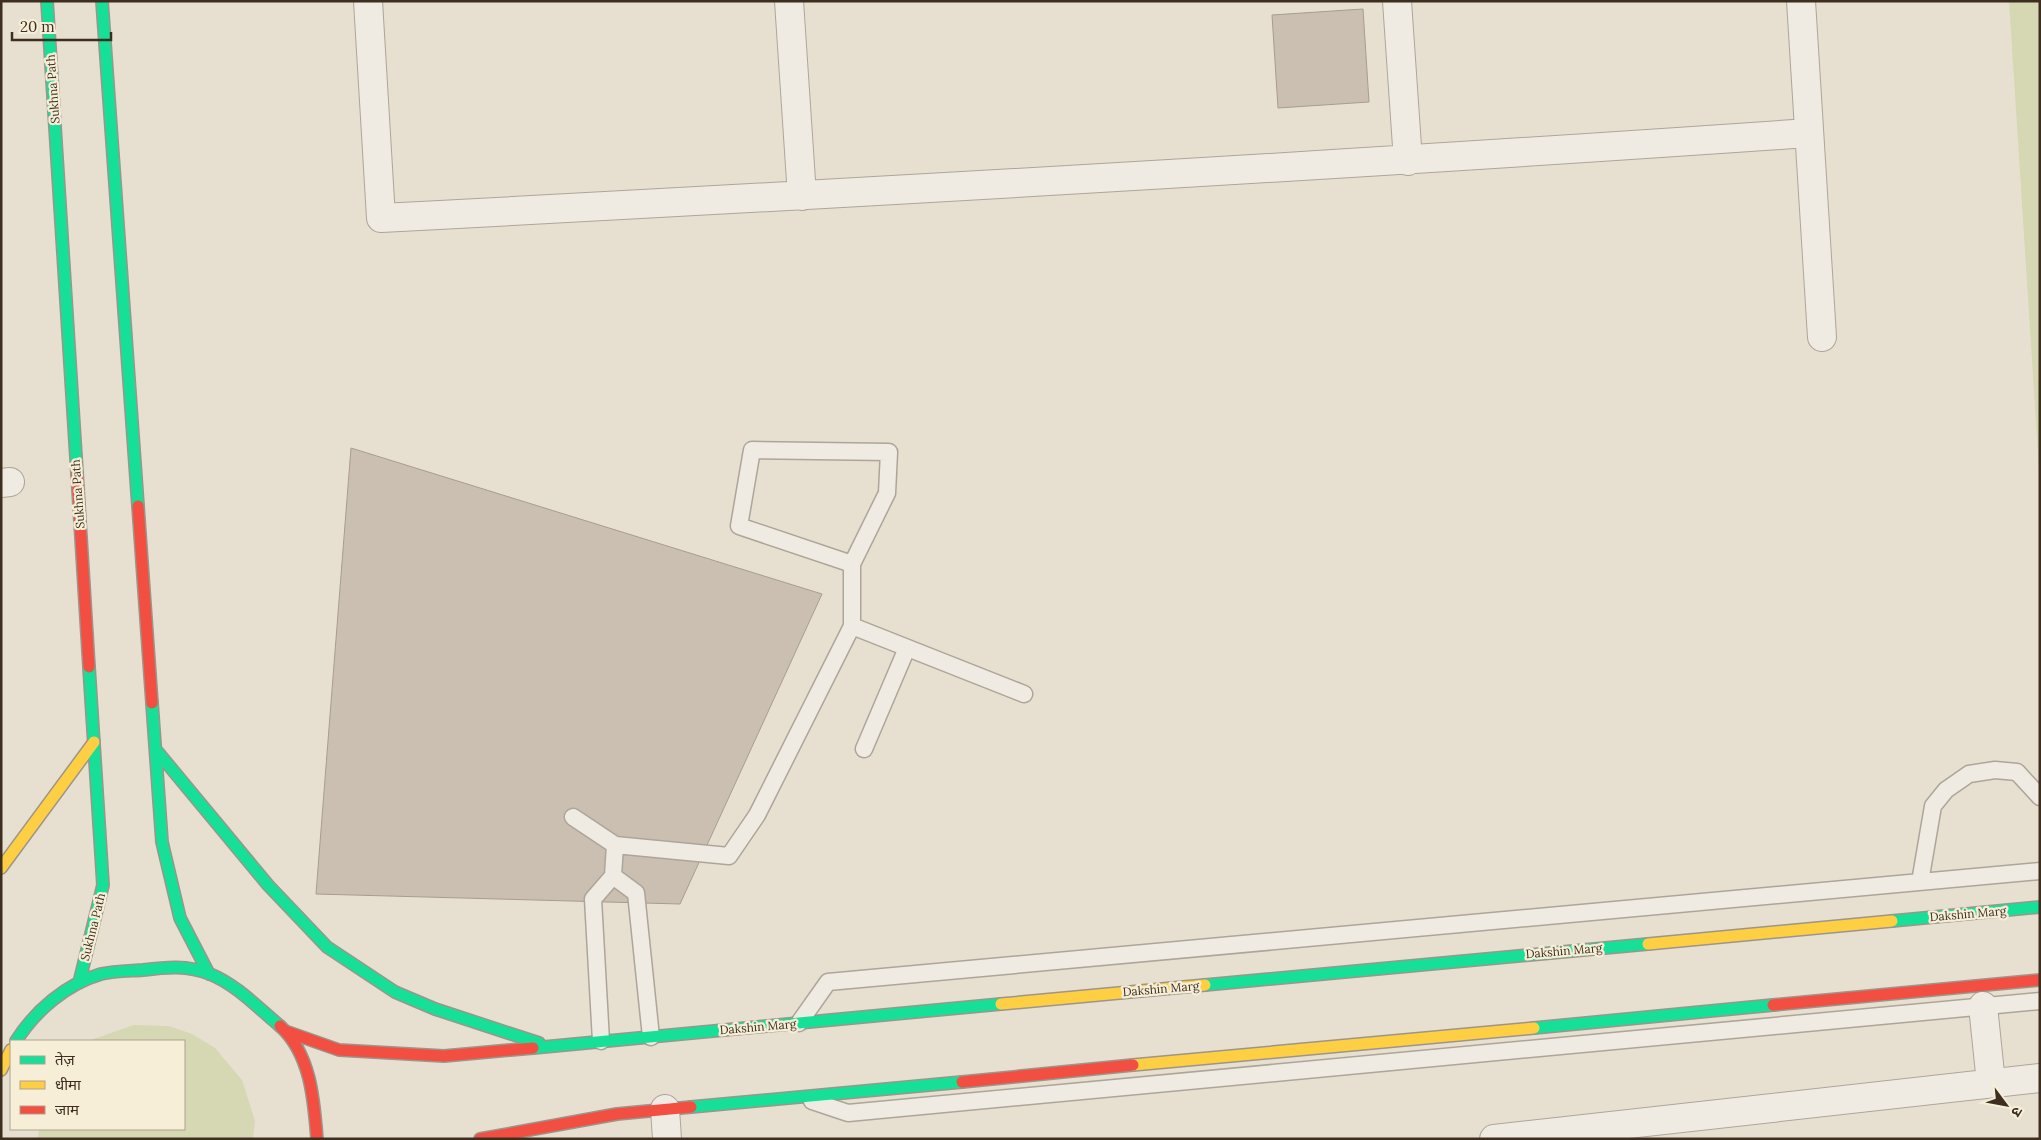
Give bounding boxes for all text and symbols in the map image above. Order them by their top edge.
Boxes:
scale bar [12,10,111,42]
text: 20 m [20,17,55,36]
street label: Sukhna Path [43,54,62,124]
street label: Sukhna Path [68,459,87,529]
street label: Sukhna Path [77,891,108,962]
street label: Dakshin Marg [1929,903,2007,924]
street label: Dakshin Marg [1525,940,1603,961]
street label: Dakshin Marg [1122,978,1200,999]
street label: Dakshin Marg [719,1016,797,1037]
legend [10,1040,185,1130]
text: तेज़ [55,1050,76,1069]
text: धीमा [55,1075,82,1094]
north arrow [1981,1080,2031,1130]
text: जाम [55,1100,80,1119]
text: उ [2007,1104,2027,1121]

